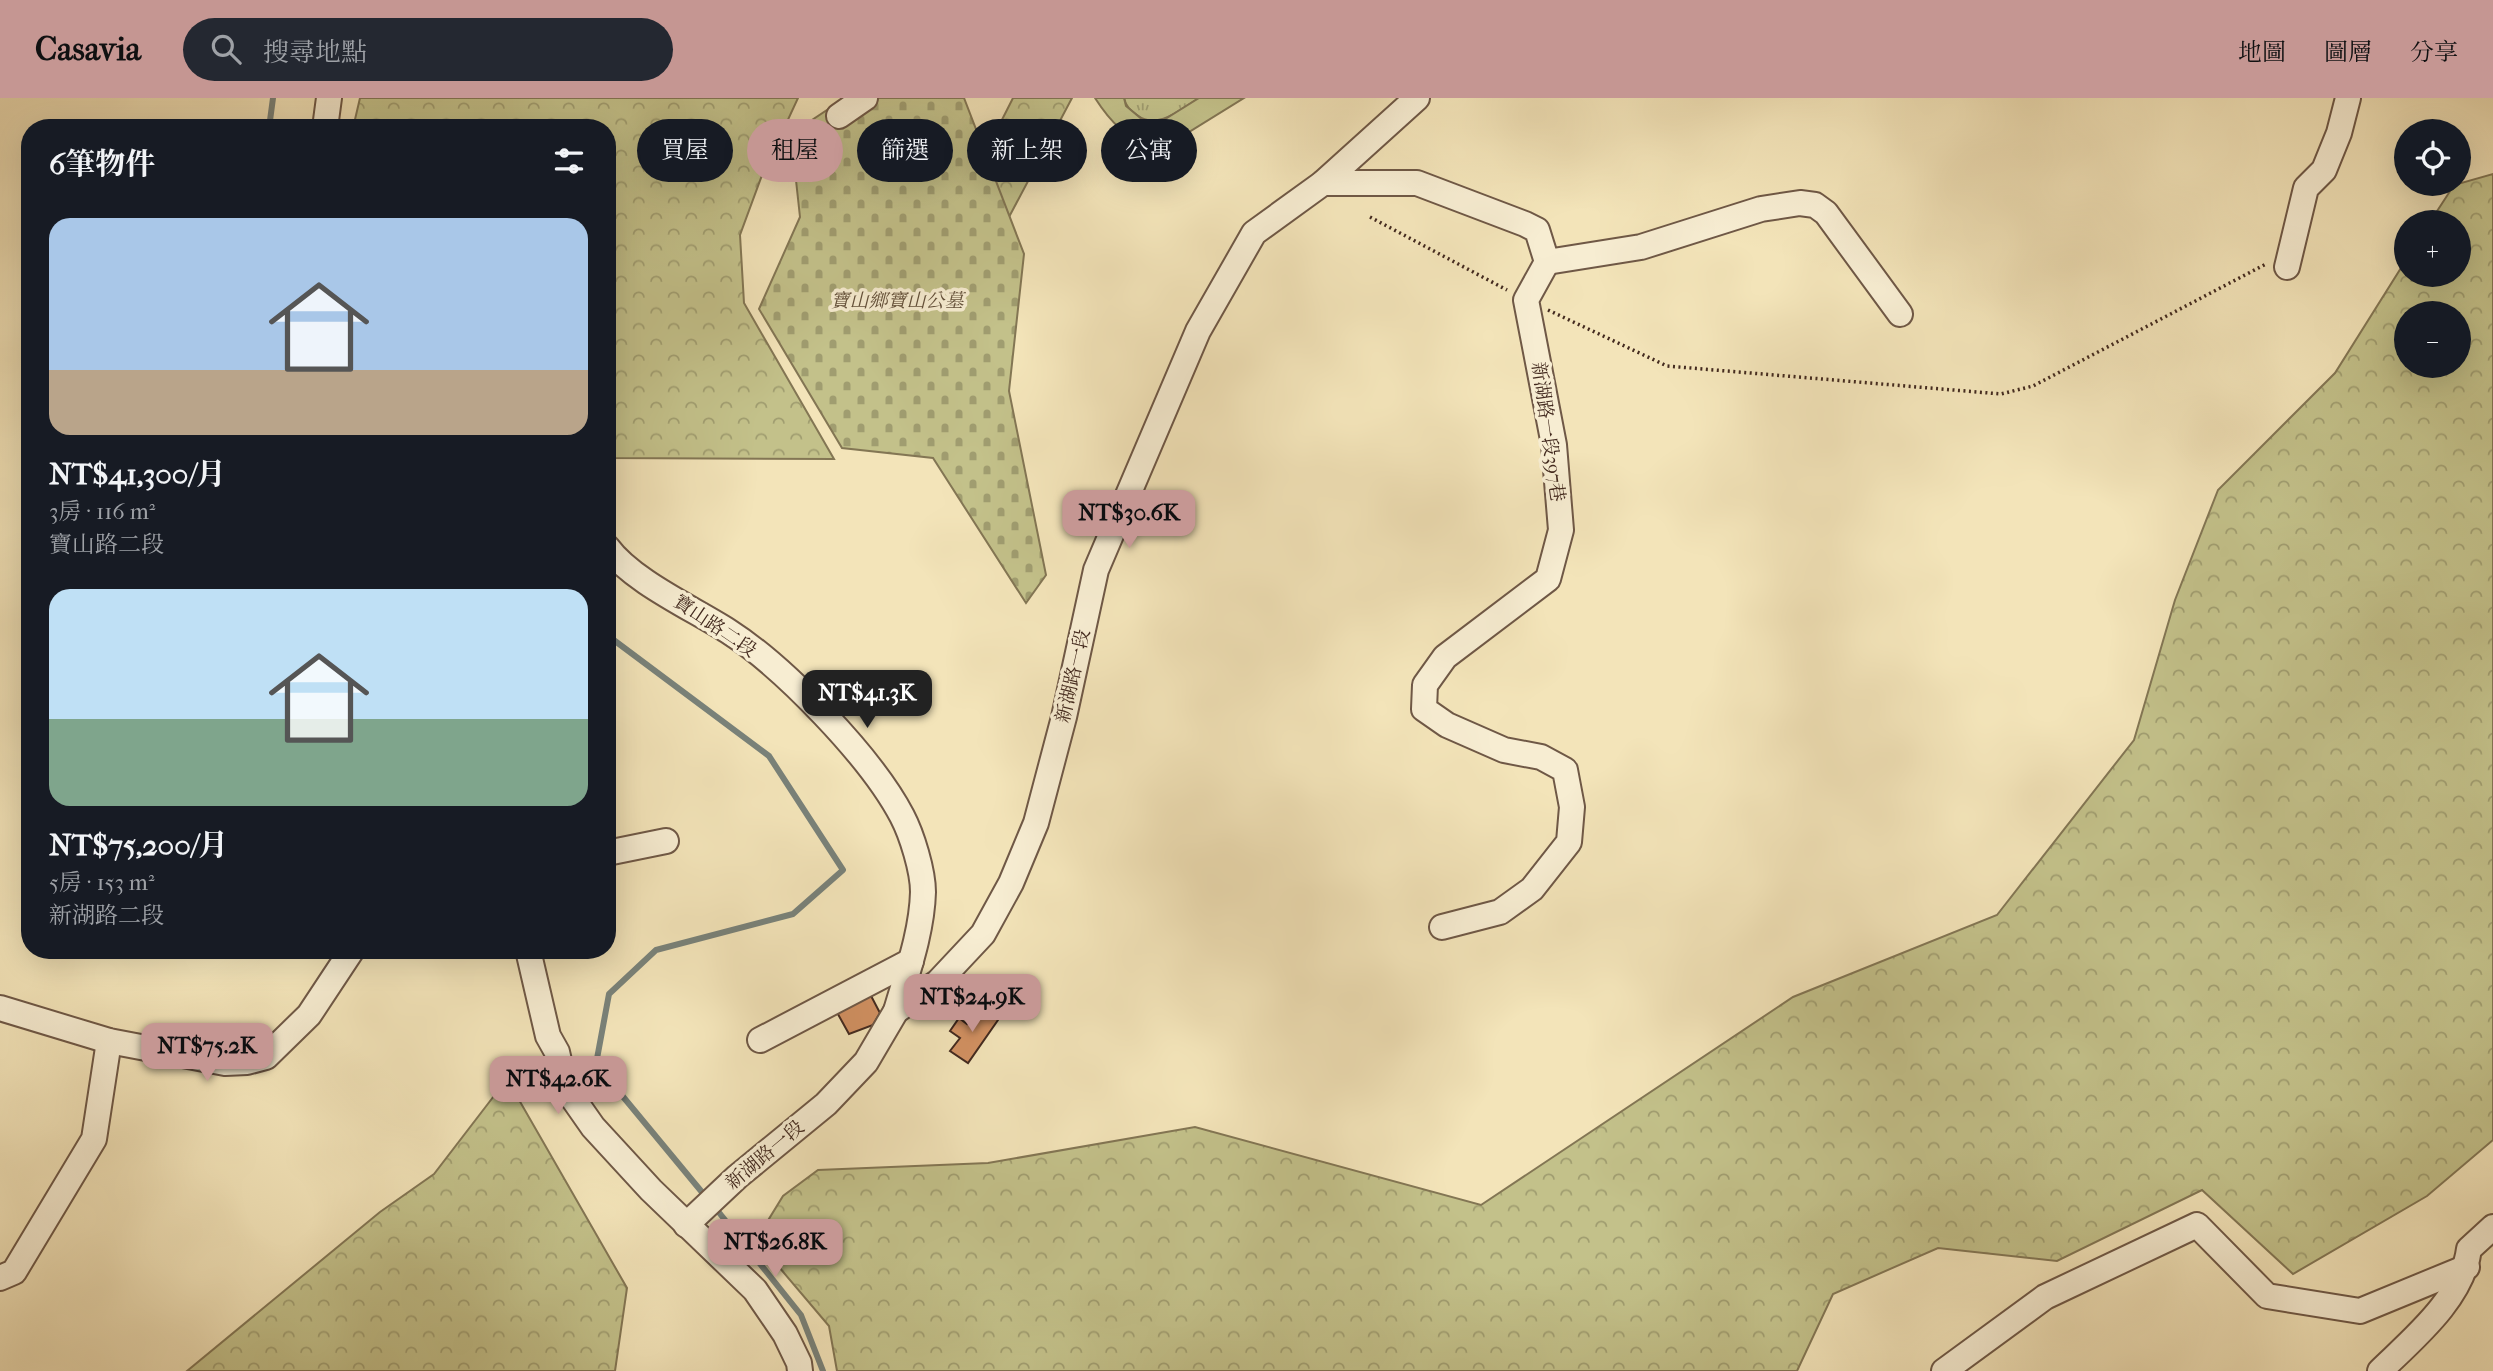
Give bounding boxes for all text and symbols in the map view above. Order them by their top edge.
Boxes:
search box [183,18,673,81]
text: Casavia [35,30,141,69]
icon: search [207,30,245,68]
text: 搜尋地點 [263,37,367,68]
text: 地圖 [2238,38,2286,66]
text: 圖層 [2324,38,2372,66]
text: 分享 [2410,38,2458,66]
chip: 買屋 [637,119,733,182]
chip: 租屋 [747,119,843,182]
chip: 篩選 [857,119,953,182]
chip: 新上架 [967,119,1087,182]
chip: 公寓 [1101,119,1197,182]
map controls [2394,119,2471,378]
button: locate [2394,119,2471,196]
icon: filters [550,142,588,180]
text: 6筆物件 [49,147,155,182]
button: + [2394,210,2471,287]
icon: home [256,264,382,390]
park label: 寶山鄉寶山公墓 [830,290,966,312]
button: − [2394,301,2471,378]
street label: 新湖路一段397巷 [1527,361,1569,503]
text: NT$41,300/月 [49,457,226,492]
pin: NT$30.6K [1057,490,1201,550]
text: 3房 · 116 m² [49,498,155,525]
text: NT$30.6K [1078,499,1180,526]
text: 寶山路二段 [49,531,164,558]
street label: 寶山路二段 [669,590,761,662]
street label: 新湖路一段 [1052,627,1094,725]
icon: home [256,635,382,761]
pin: NT$41.3K [795,670,939,730]
text: NT$41.3K [818,679,916,706]
text: NT$75,200/月 [49,828,228,863]
text: 5房 · 153 m² [49,869,154,896]
text: 新湖路二段 [49,902,164,929]
pin: NT$24.9K [900,974,1044,1034]
text: NT$24.9K [920,983,1024,1010]
pin: NT$75.2K [135,1024,279,1083]
text: NT$75.2K [157,1032,257,1059]
pin: NT$42.6K [486,1056,630,1116]
text: NT$42.6K [506,1065,610,1092]
street label: 新湖路一段 [722,1116,808,1194]
pin: NT$26.8K [703,1220,847,1279]
text: NT$26.8K [724,1228,826,1255]

